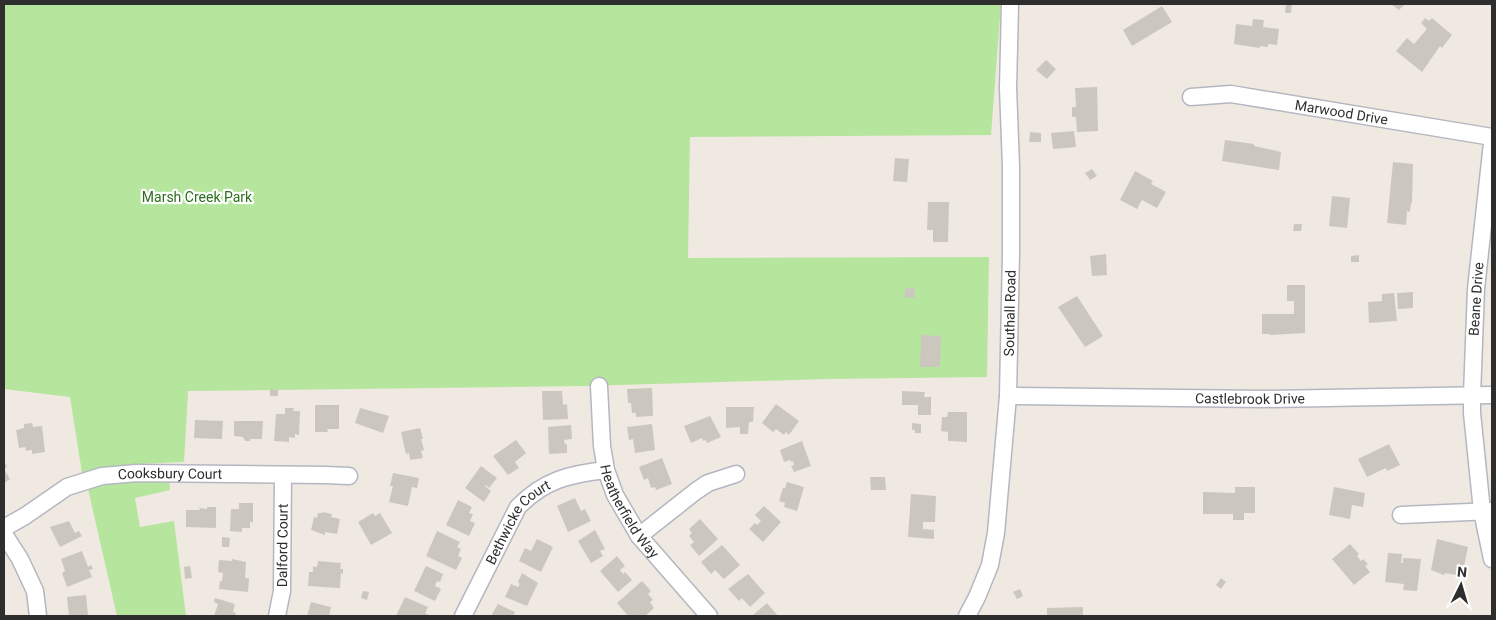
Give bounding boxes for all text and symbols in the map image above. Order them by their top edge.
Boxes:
street label: Marwood Drive [1294,97,1389,128]
park label: Marsh Creek Park [142,189,253,205]
street label: Beane Drive [1465,262,1487,336]
street label: Southall Road [1001,270,1019,356]
street label: Castlebrook Drive [1195,390,1305,407]
street label: Heatherfield Way [597,463,663,561]
street label: Cooksbury Court [117,465,223,483]
street label: Bethwicke Court [482,476,553,567]
street label: Dalford Court [274,503,291,587]
north arrow [1436,560,1486,610]
text: N [1457,564,1468,580]

